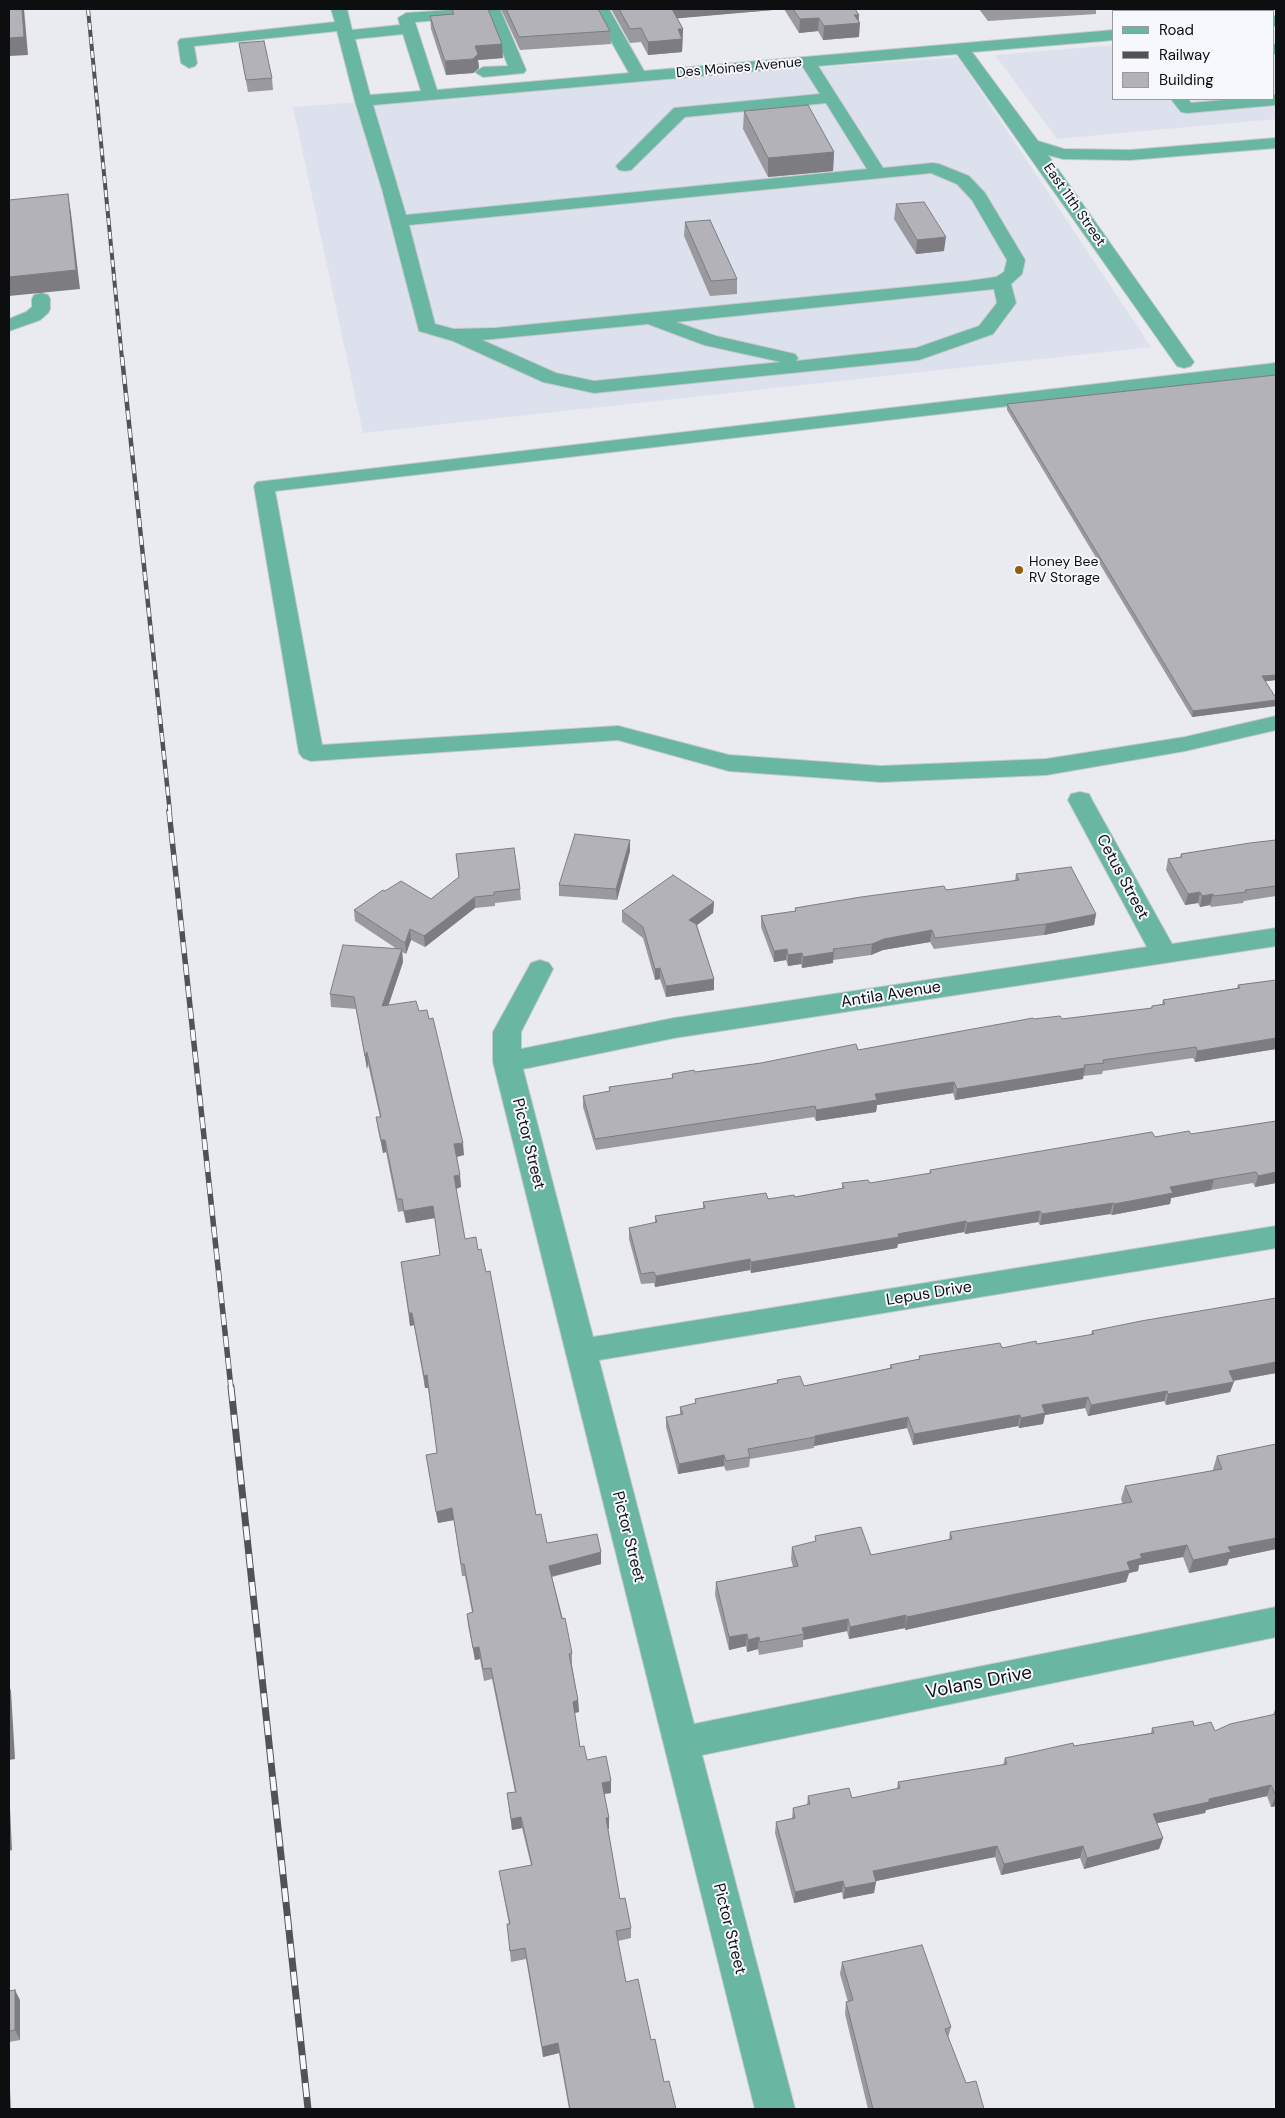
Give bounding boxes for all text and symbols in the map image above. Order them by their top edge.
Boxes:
legend [1112,10,1275,100]
text: Road [1159,20,1194,40]
text: Railway [1159,45,1210,65]
street label: Des Moines Avenue [675,54,803,82]
text: Building [1159,70,1214,90]
street label: East 11th Street [1039,160,1109,250]
place label: Honey Bee RV Storage [1029,554,1100,586]
marker: Honey Bee RV Storage [1013,564,1025,576]
street label: Cetus Street [1092,831,1152,923]
street label: Antila Avenue [840,978,942,1012]
street label: Pictor Street [507,1097,549,1191]
street label: Lepus Drive [885,1278,973,1310]
street label: Pictor Street [607,1490,649,1584]
street label: Volans Drive [924,1662,1034,1704]
street label: Pictor Street [708,1882,750,1976]

